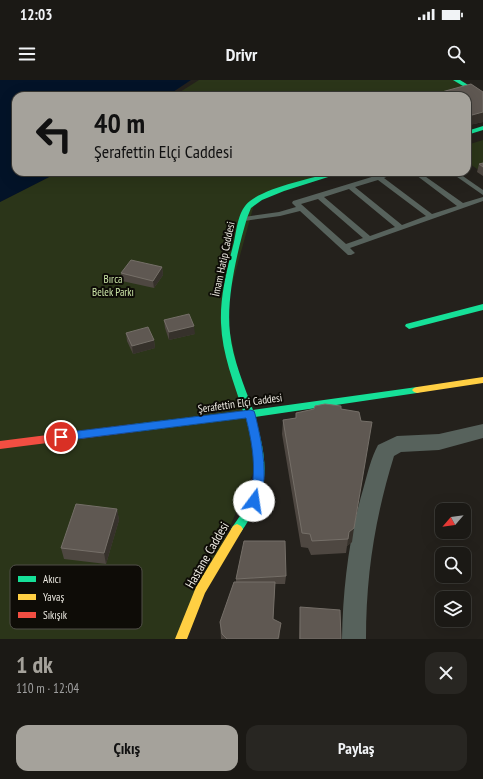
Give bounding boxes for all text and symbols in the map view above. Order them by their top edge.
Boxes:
text: 12:03 [20,5,52,24]
icon: menu [16,43,38,65]
text: Drivr [226,43,257,66]
icon: search [445,43,467,65]
text: 40 m [94,104,145,141]
icon: left [28,108,80,160]
text: Şerafettin Elçi Caddesi [94,140,233,163]
street label: İmam Hatip Caddesi [208,220,238,298]
park label: Bırca Belek Parkı [92,272,134,299]
street label: Şerafettin Elçi Caddesi [197,390,283,416]
pin [44,420,78,454]
icon: arrive [50,426,72,448]
position arrow [233,480,275,522]
north arrow [435,503,471,539]
map controls [435,503,471,627]
street label: Hastane Caddesi [181,519,233,591]
button: search [435,547,471,583]
legend [10,565,142,629]
text: Akıcı [43,572,61,586]
text: Yavaş [43,590,64,604]
button: layers [435,591,471,627]
text: Sıkışık [43,608,68,622]
text: 1 dk [16,649,53,680]
button: close [425,652,467,694]
text: 110 m · 12:04 [16,680,79,697]
button: Çıkış [16,725,238,771]
button: Paylaş [246,725,467,771]

